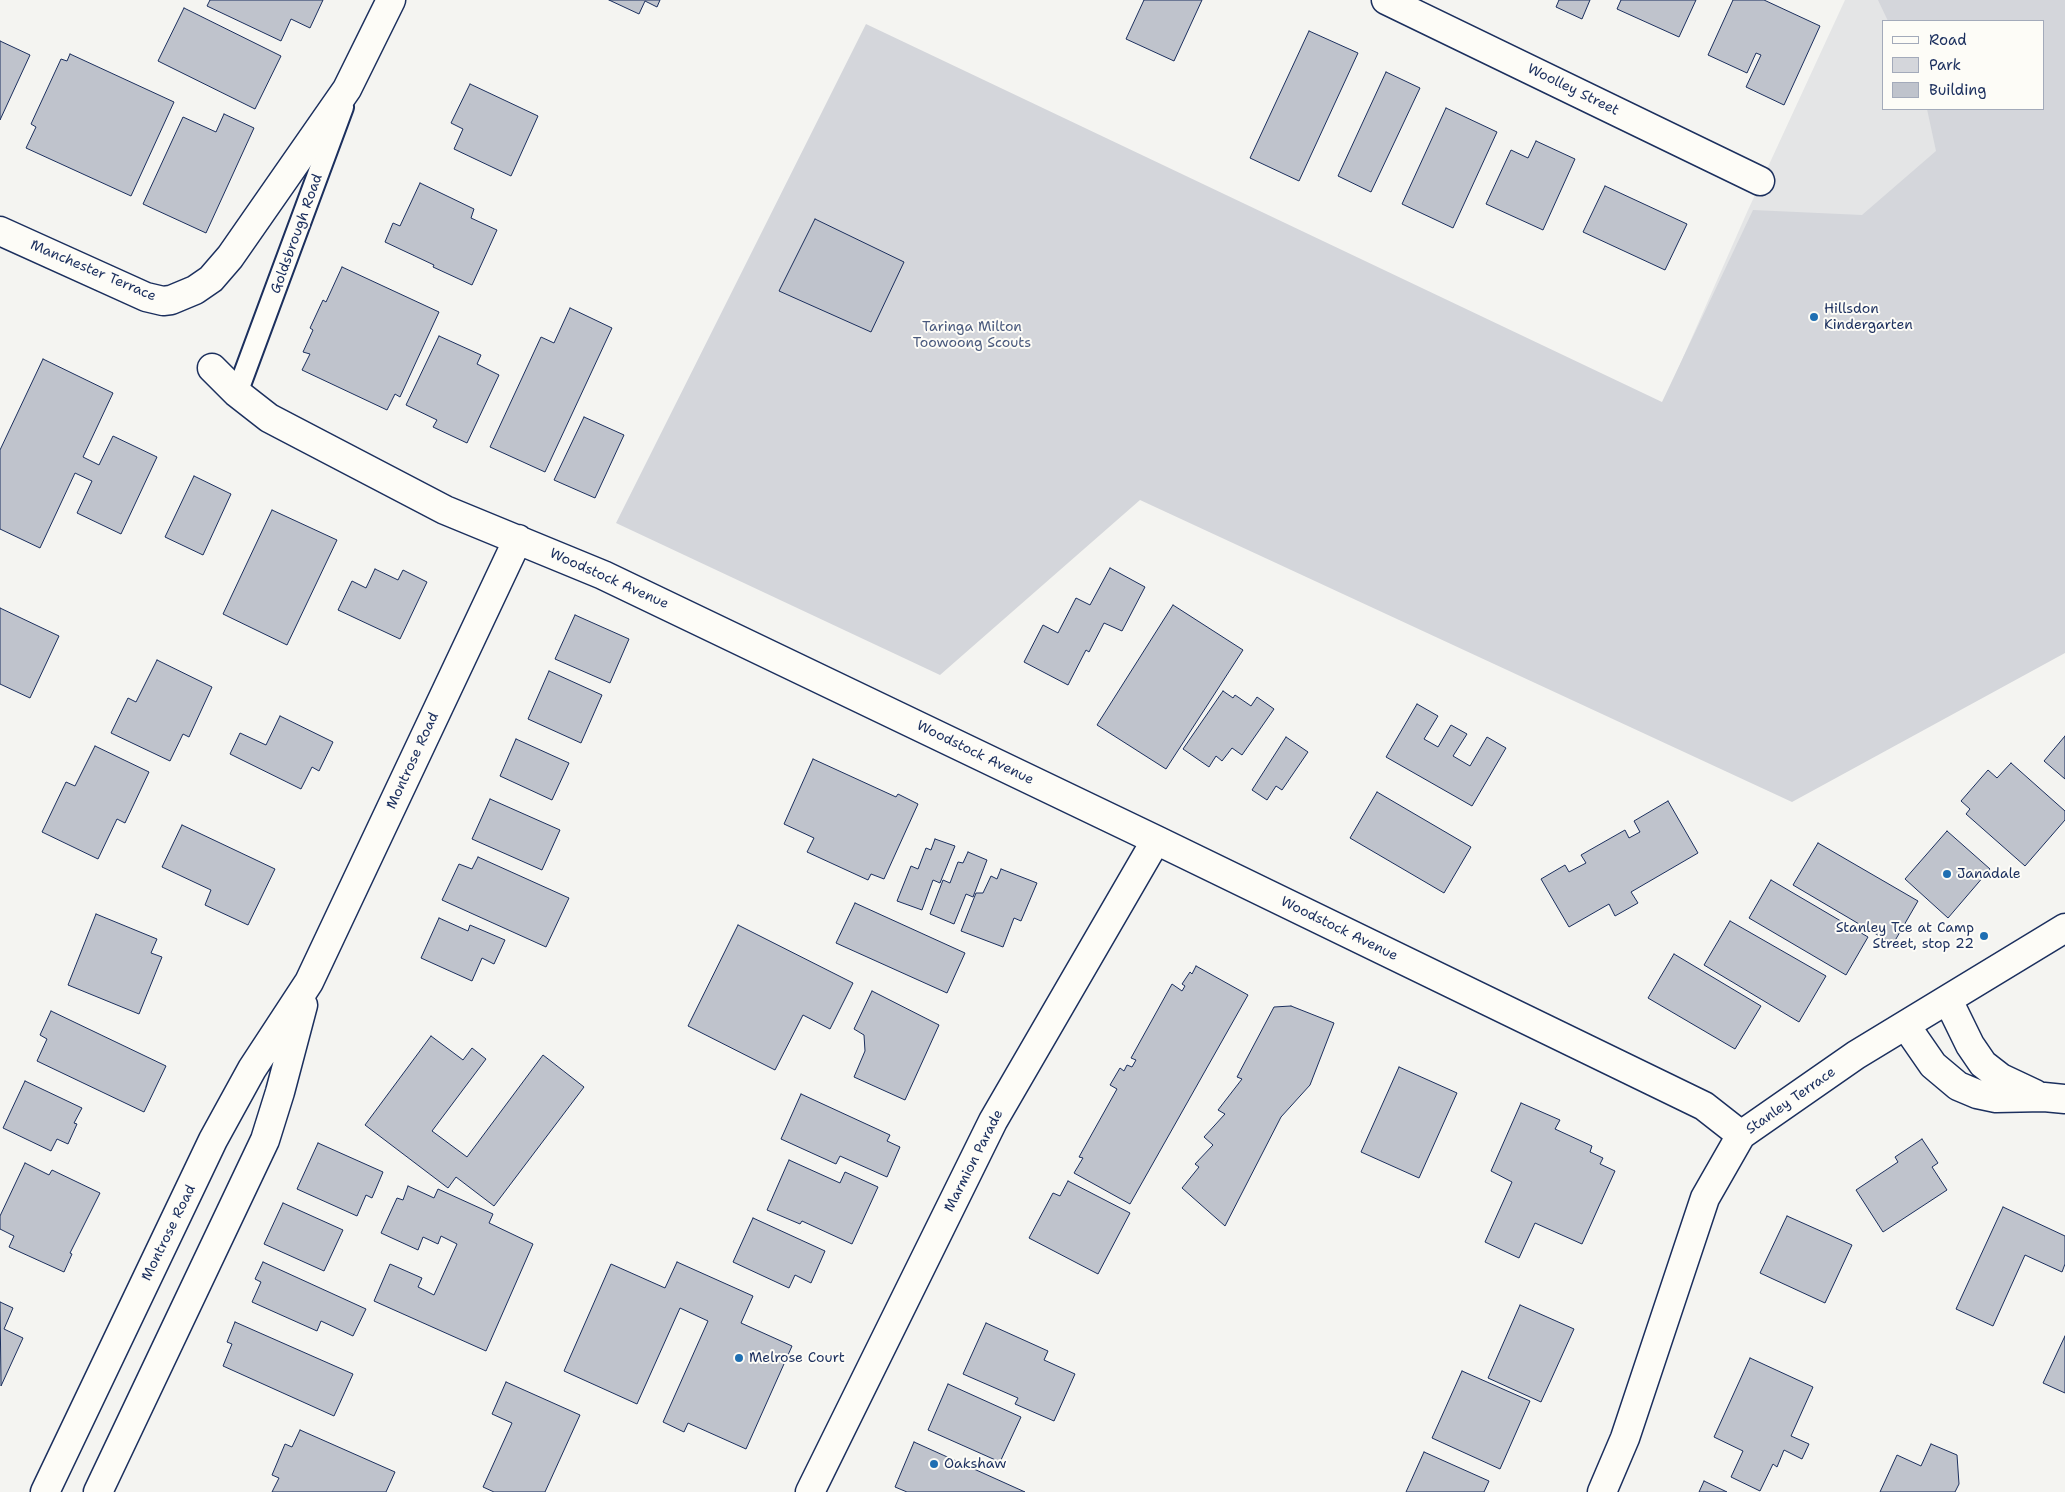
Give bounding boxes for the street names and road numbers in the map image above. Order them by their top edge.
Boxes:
street label: Woolley Street [1524,61,1622,119]
street label: Goldsbrough Road [268,172,326,296]
street label: Manchester Terrace [28,237,158,305]
street label: Woodstock Avenue [547,545,671,613]
street label: Montrose Road [383,710,443,812]
street label: Woodstock Avenue [914,717,1036,789]
street label: Woodstock Avenue [1278,893,1400,965]
street label: Stanley Terrace [1743,1064,1839,1138]
street label: Marmion Parade [941,1107,1007,1215]
street label: Montrose Road [138,1182,200,1284]

